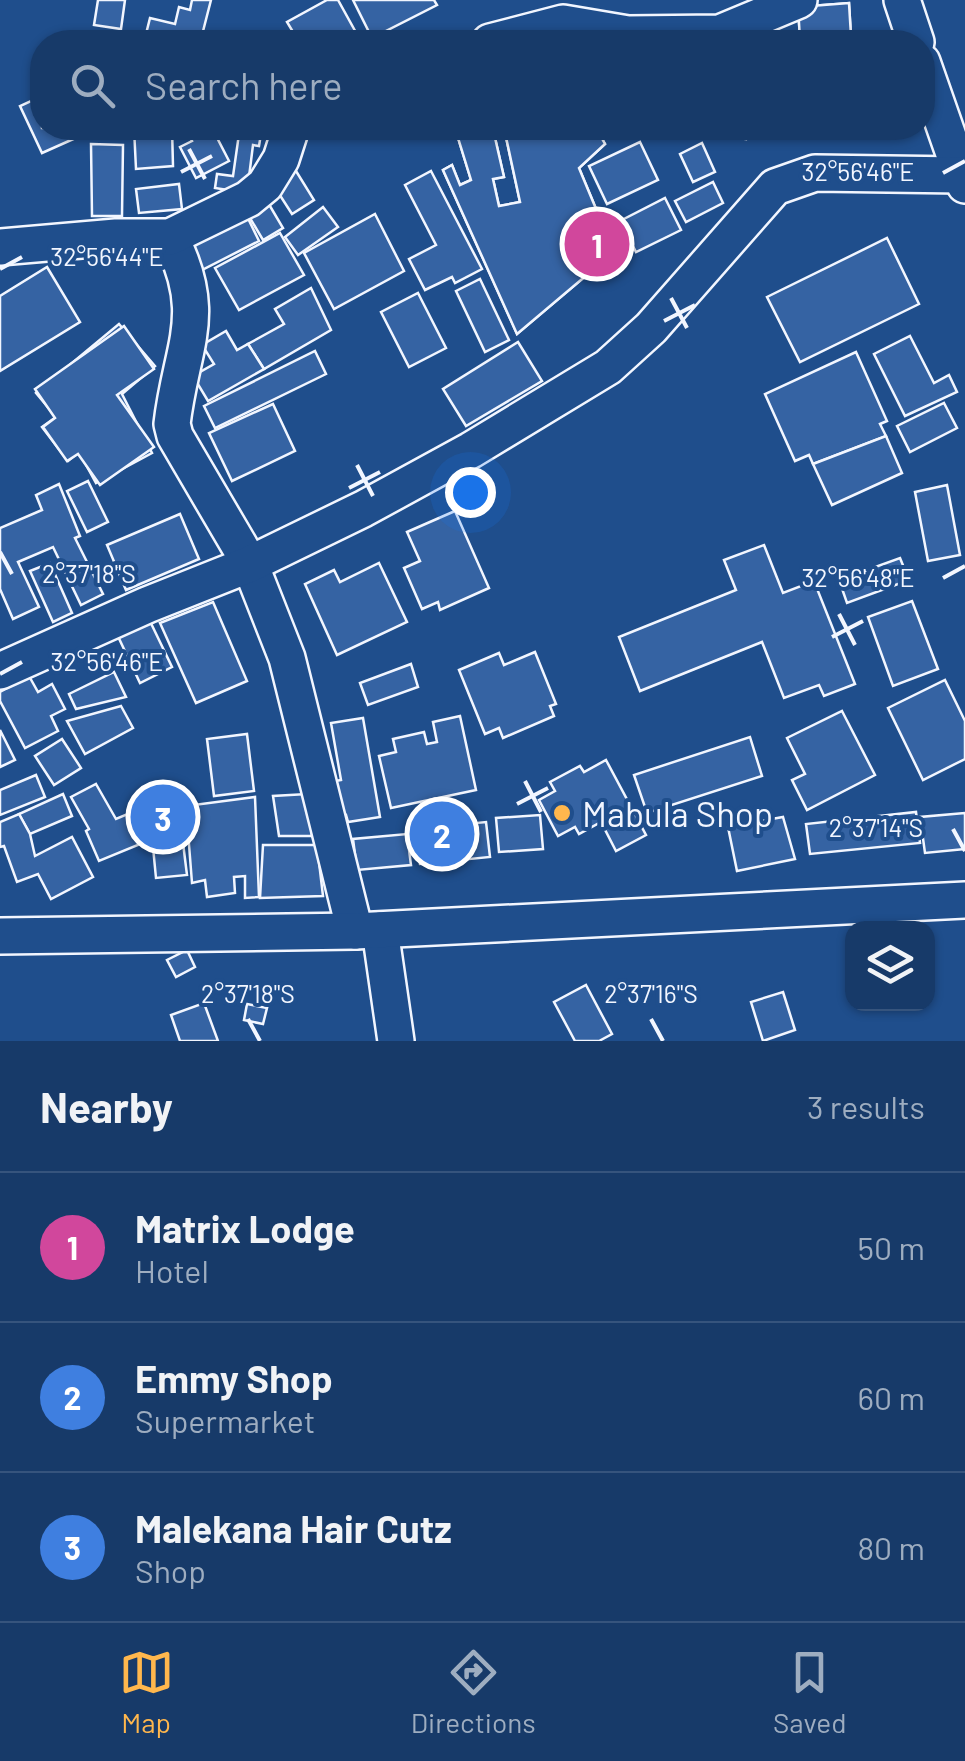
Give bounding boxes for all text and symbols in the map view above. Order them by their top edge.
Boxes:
search box [30,30,935,140]
icon: search [65,58,120,113]
text: Search here [145,62,343,108]
text: 32°56'46"E [802,156,914,186]
pin: 1 [564,206,630,282]
text: 32°56'44"E [50,241,164,271]
your location [445,467,496,518]
text: 2°37'18"S [42,558,136,588]
text: 32°56'48"E [801,562,915,592]
text: 32°56'46"E [51,646,163,676]
pin: 3 [130,780,196,854]
place label: Mabula Shop [582,792,773,834]
pin: 2 [410,796,474,872]
marker: Mabula Shop [551,802,573,824]
text: 2°37'14"S [829,812,923,842]
map controls [845,921,935,1011]
button: layers [845,921,935,1011]
text: 2°37'18"S [201,978,295,1008]
text: 2°37'16"S [604,978,698,1008]
text: Nearby [40,1081,173,1131]
text: 3 results [807,1087,925,1125]
text: Matrix Lodge [135,1205,355,1251]
text: 1 [67,1228,78,1266]
text: 50 m [858,1228,925,1266]
text: Hotel [135,1251,209,1289]
text: Emmy Shop [135,1355,333,1401]
text: 2 [64,1378,81,1416]
text: 60 m [858,1378,925,1416]
text: Supermarket [135,1401,315,1439]
text: Malekana Hair Cutz [135,1505,452,1551]
text: 3 [64,1528,81,1566]
text: 80 m [857,1528,925,1566]
text: Shop [135,1551,206,1589]
tab: Map [119,1645,174,1739]
tab: Directions [411,1645,536,1739]
tab: Saved [773,1645,846,1739]

